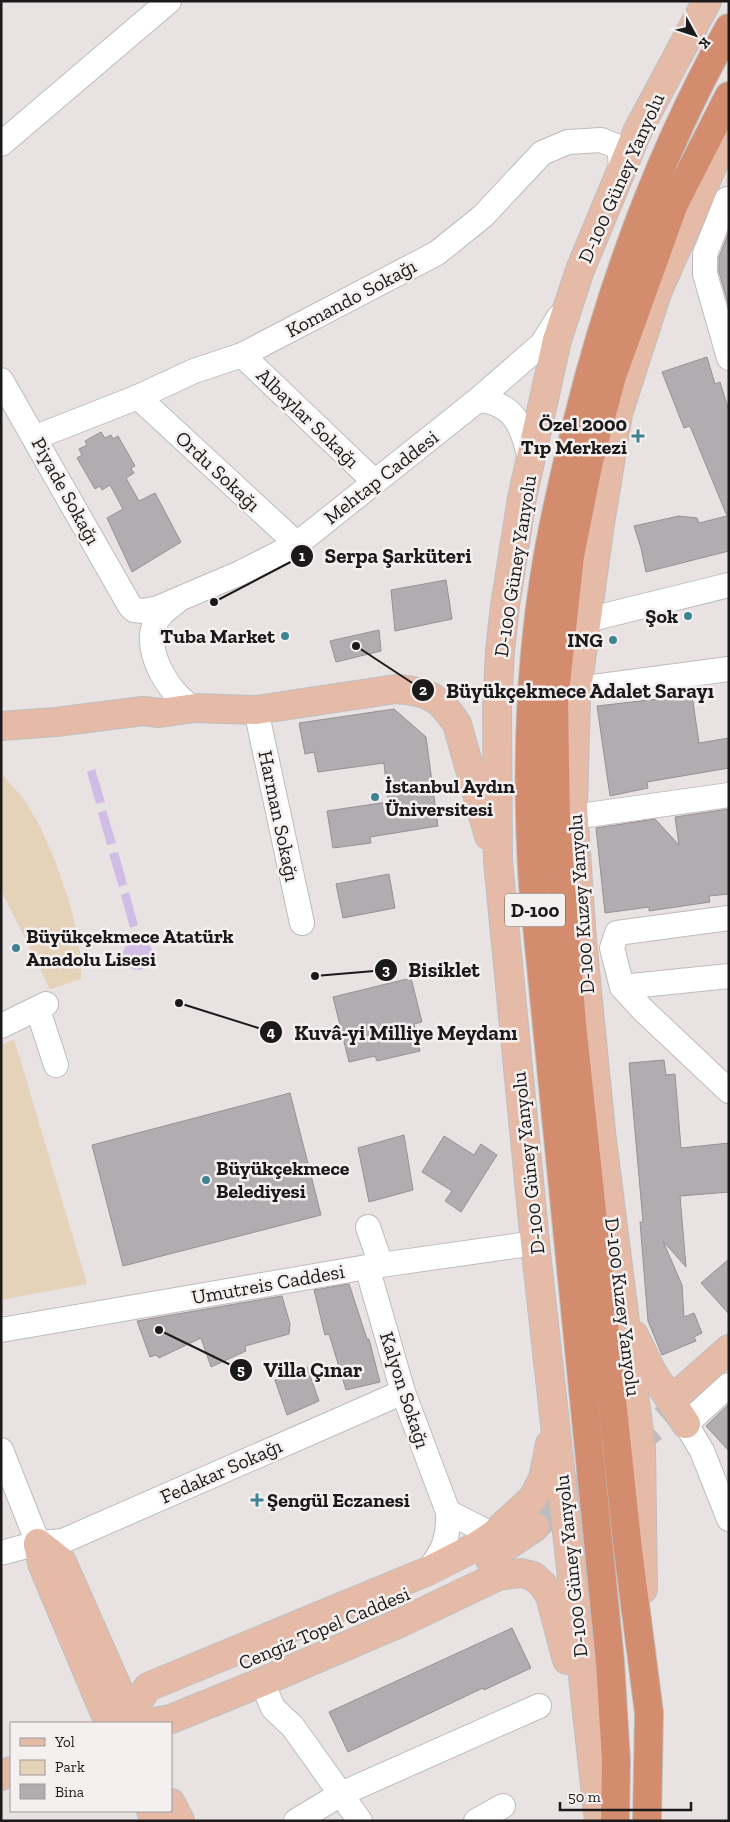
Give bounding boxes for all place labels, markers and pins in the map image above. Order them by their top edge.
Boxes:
place label: Özel 2000 Tıp Merkezi [521,412,627,459]
marker: Özel 2000 Tıp Merkezi [631,429,645,443]
callout: Serpa Şarküteri [290,538,482,574]
place label: Şok [645,604,678,628]
marker: Şok [682,610,694,622]
place label: Tuba Market [160,624,276,648]
place label: ING [567,628,603,652]
marker: Tuba Market [279,630,291,642]
marker: ING [607,634,619,646]
callout: Büyükçekmece Adalet Sarayı [410,672,724,708]
place label: İstanbul Aydın Üniversitesi [385,774,515,821]
marker: İstanbul Aydın Üniversitesi [369,791,381,803]
place label: Büyükçekmece Atatürk Anadolu Lisesi [26,924,234,971]
marker: Büyükçekmece Atatürk Anadolu Lisesi [10,942,22,954]
callout: Bisiklet [373,952,489,988]
callout: Kuvâ-yi Milliye Meydanı [259,1014,527,1050]
place label: Büyükçekmece Belediyesi [216,1156,350,1203]
marker: Büyükçekmece Belediyesi [200,1174,212,1186]
callout: Villa Çınar [228,1352,372,1388]
place label: Şengül Eczanesi [267,1488,410,1512]
marker: Şengül Eczanesi [251,1494,263,1506]

